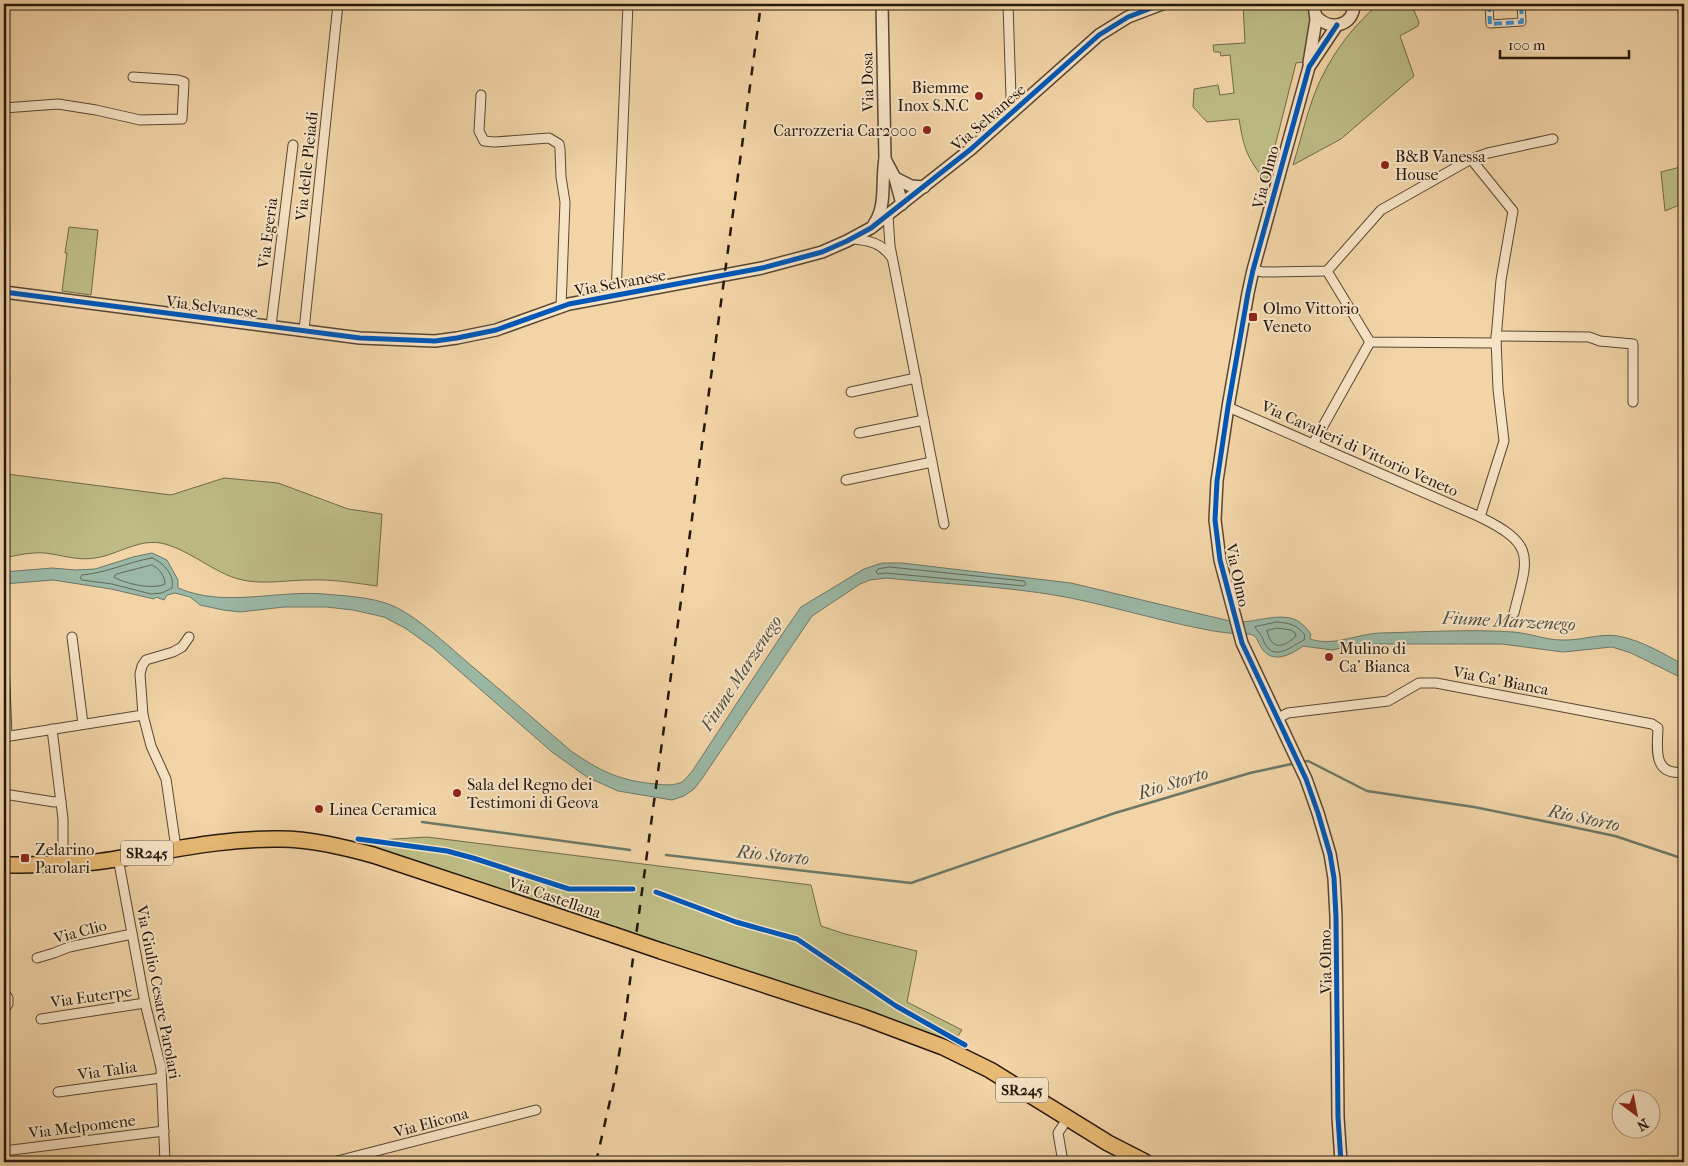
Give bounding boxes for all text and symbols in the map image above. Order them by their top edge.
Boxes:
scale bar [1500,28,1629,60]
text: 100 m [1508,36,1546,54]
street label: Via Dosa [857,51,878,113]
place label: Biemme Inox S.N.C [898,78,969,115]
street label: Via Selvanese [946,80,1030,156]
marker: Biemme Inox S.N.C [973,90,985,102]
street label: Via delle Pleiadi [291,110,322,223]
place label: Carrozzeria Car2000 [773,121,917,140]
marker: Carrozzeria Car2000 [921,124,933,136]
street label: Via Olmo [1248,144,1283,212]
place label: B&B Vanessa House [1395,147,1486,184]
marker: B&B Vanessa House [1379,159,1391,171]
street label: Via Egeria [254,196,281,270]
street label: Via Selvanese [572,265,667,300]
street label: Via Selvanese [164,291,259,322]
place label: Olmo Vittorio Veneto [1262,299,1359,336]
marker: Olmo Vittorio Veneto [1247,311,1259,323]
street label: Via Cavalieri di Vittorio Veneto [1257,396,1461,501]
street label: Via Olmo [1221,541,1253,609]
water label: Fiume Marzenego [1441,607,1576,635]
water label: Fiume Marzenego [696,612,787,736]
place label: Mulino di Ca’ Bianca [1339,639,1411,676]
marker: Mulino di Ca’ Bianca [1323,651,1335,663]
street label: Via Ca' Bianca [1450,662,1551,699]
water label: Rio Storto [1134,763,1211,804]
place label: Sala del Regno dei Testimoni di Geova [467,775,599,812]
marker: Sala del Regno dei Testimoni di Geova [451,787,463,799]
place label: Linea Ceramica [329,800,437,819]
water label: Rio Storto [1545,800,1622,836]
marker: Linea Ceramica [313,803,325,815]
place label: Zelarino Parolari [35,840,94,877]
road number: SR245 [121,840,173,866]
water label: Rio Storto [735,841,810,870]
marker: Zelarino Parolari [19,852,31,864]
street label: Via Castellana [505,872,604,922]
street label: Via Giulio Cesare Parolari [132,903,185,1081]
street label: Via Clio [51,915,109,948]
street label: Via Olmo [1315,930,1336,995]
street label: Via Euterpe [48,981,133,1012]
street label: Via Talia [75,1057,138,1084]
road number: SR245 [996,1078,1048,1102]
north arrow [1610,1088,1660,1138]
street label: Via Elicona [391,1103,471,1142]
street label: Via Melpomene [26,1110,137,1143]
text: N [1633,1115,1652,1135]

